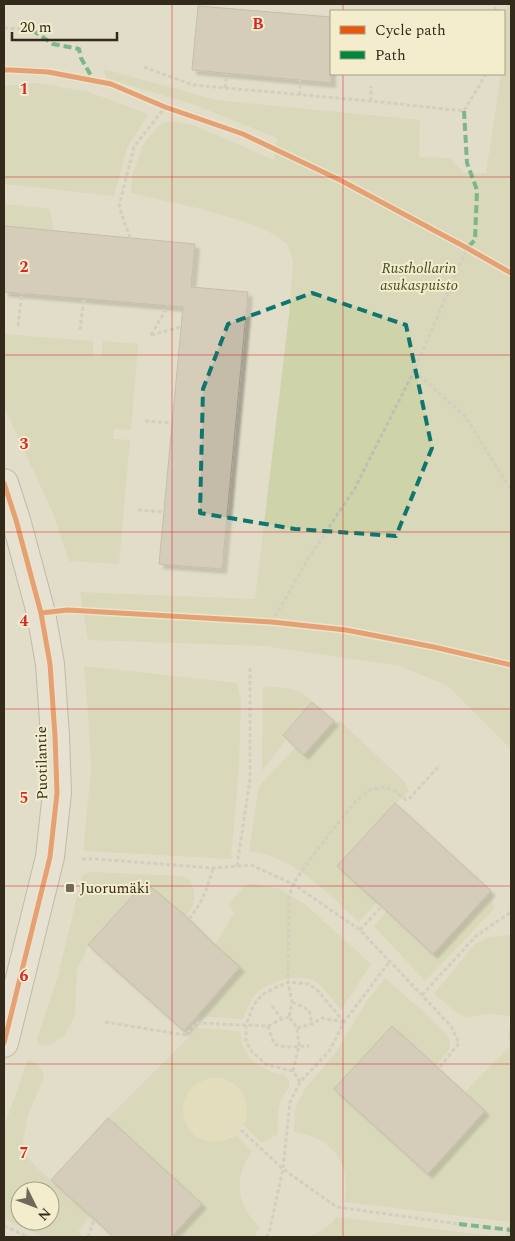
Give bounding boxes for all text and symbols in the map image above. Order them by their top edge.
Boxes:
scale bar [12,10,118,42]
legend [330,10,505,75]
text: B [252,12,264,36]
text: 20 m [20,16,52,39]
text: Cycle path [375,19,446,42]
text: Path [375,44,406,67]
text: 1 [20,77,28,101]
text: 2 [20,255,29,279]
park label: Rusthollarin asukaspuisto [380,257,458,297]
text: 3 [20,432,29,456]
text: 4 [20,609,29,633]
street label: Puotilantie [30,726,54,800]
text: 5 [20,786,28,810]
place label: Juorumäki [80,877,149,900]
marker: Juorumäki [64,882,76,894]
text: 6 [20,964,29,988]
text: 7 [20,1141,29,1165]
north arrow [10,1181,60,1231]
text: N [33,1203,56,1226]

